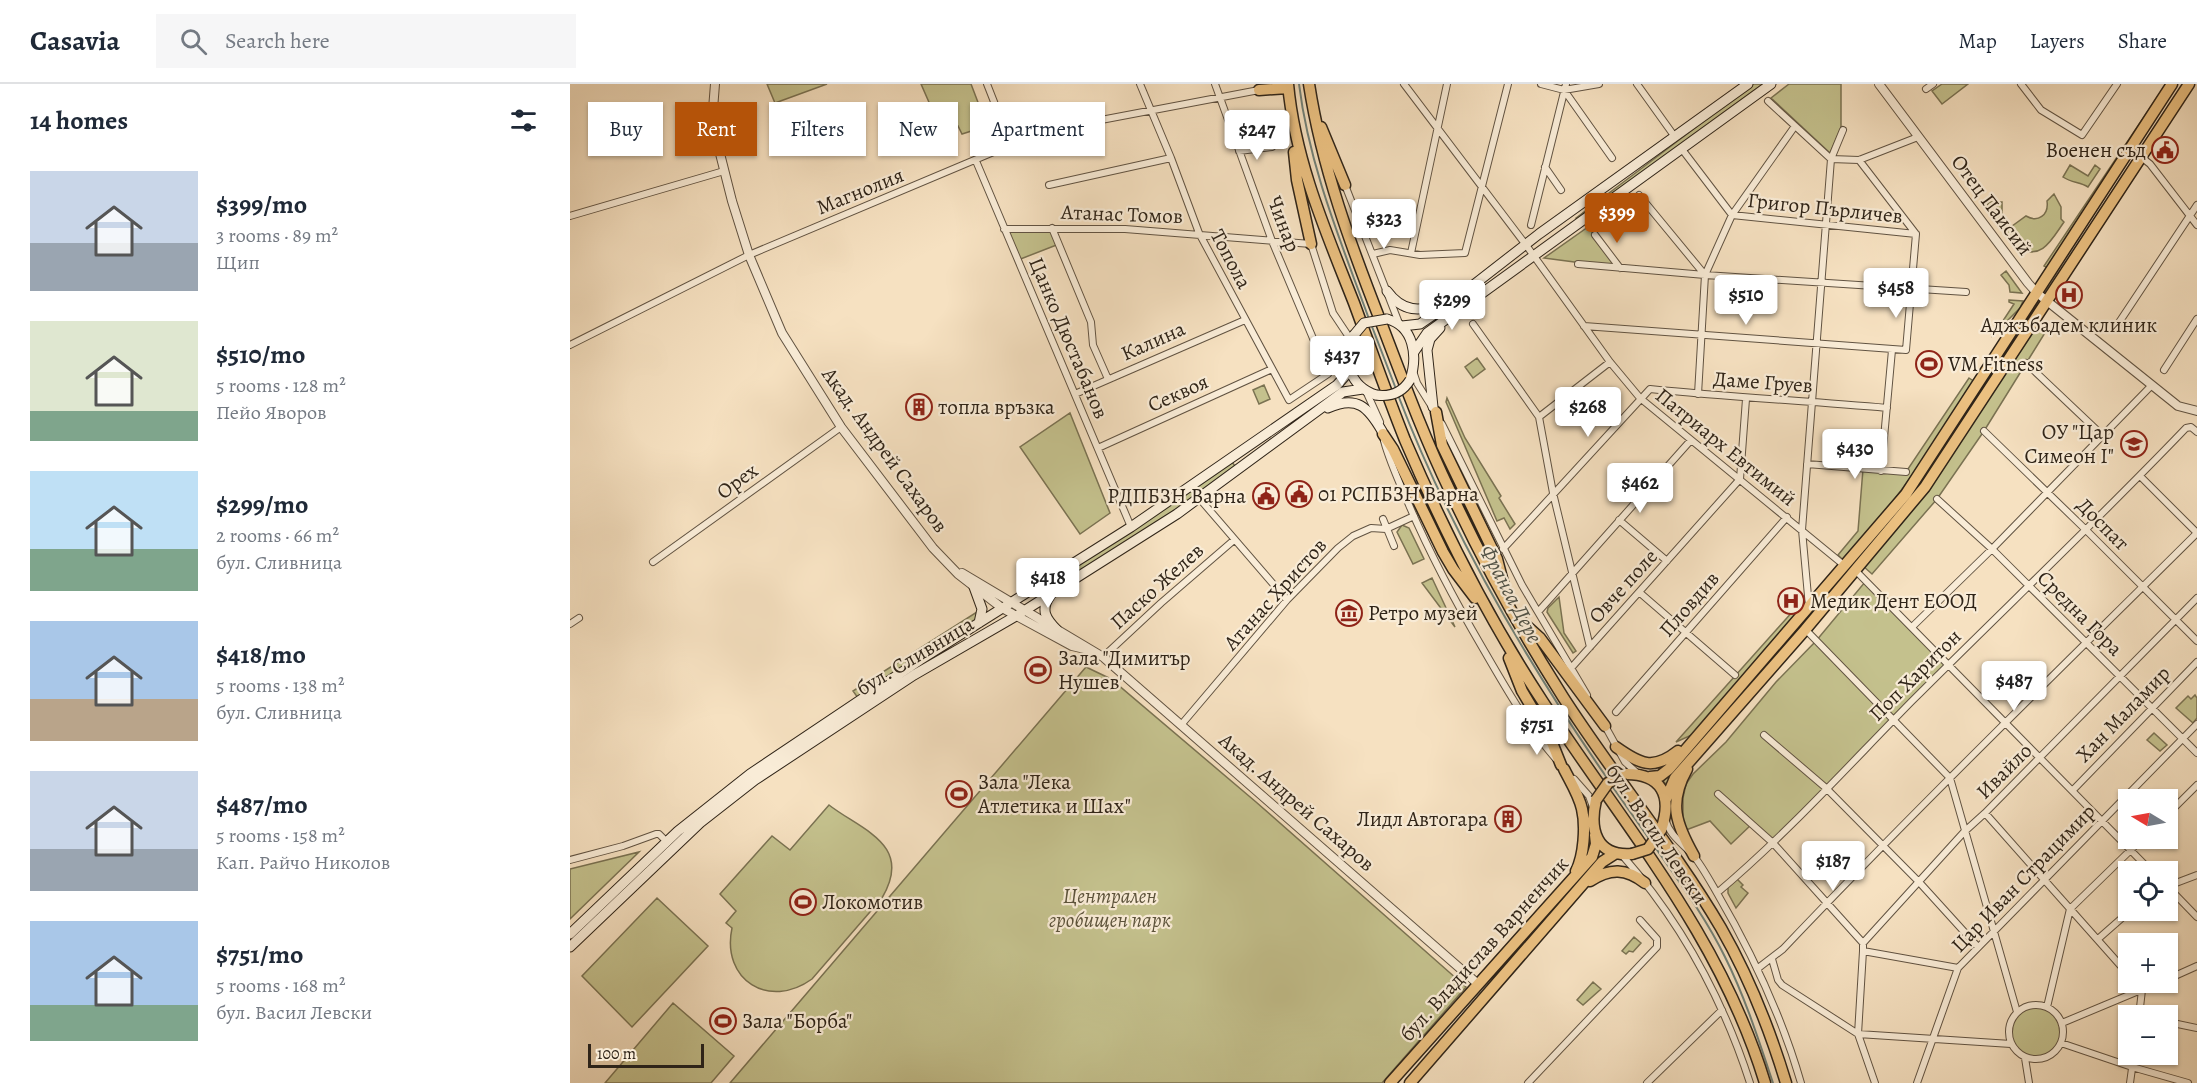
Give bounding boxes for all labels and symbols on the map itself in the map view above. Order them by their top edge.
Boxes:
pin: $247 [1221,110,1293,161]
public building icon: Военен съд [2150,135,2180,165]
place label: Военен съд [2046,136,2146,164]
street label: Отец Паисий [1945,149,2039,261]
street label: Магнолия [812,161,908,221]
street label: Григор Пърличев [1746,186,1904,230]
street label: Чинар [1261,192,1307,256]
pin: $399 [1581,193,1653,244]
street label: Атанас Томов [1060,198,1183,230]
pin: $323 [1348,199,1420,250]
street label: Топола [1204,224,1258,294]
street label: Цанко Дюстабанов [1022,253,1116,423]
pin: $458 [1860,268,1932,319]
pin: $510 [1710,275,1782,326]
pin: $299 [1416,280,1488,331]
hospital icon: Аджъбадем клиник [2054,280,2084,310]
place label: Аджъбадем клиник [1980,311,2157,339]
street label: Калина [1116,314,1190,368]
pin: $437 [1306,336,1378,387]
sports icon: VM Fitness [1914,349,1944,379]
place label: VM Fitness [1947,350,2044,378]
street label: Акад. Андрей Сахаров [815,361,955,538]
street label: Даме Груев [1712,365,1814,399]
street label: Секвоя [1143,367,1213,419]
street label: Патриарх Евтимий [1650,381,1802,513]
pin: $268 [1552,387,1624,438]
building icon: топла връзка [904,392,934,422]
place label: топла връзка [938,393,1055,421]
place label: ОУ "Цар Симеон I" [2024,418,2114,470]
pin: $430 [1819,429,1891,480]
school or university icon: ОУ "Цар Симеон I" [2119,429,2149,459]
street label: Орех [711,456,764,506]
pin: $462 [1604,463,1676,514]
public building icon: 01 РСПБЗН Варна [1284,479,1314,509]
place label: 01 РСПБЗН Варна [1318,480,1479,508]
public building icon: РДПБЗН Варна [1251,481,1281,511]
place label: РДПБЗН Варна [1107,482,1246,510]
street label: Доспат [2070,491,2136,557]
street label: Атанас Христов [1216,532,1333,657]
street label: Паско Желев [1104,537,1210,635]
water label: Франга Дере [1472,539,1550,649]
street label: Овче поле [1582,543,1664,629]
pin: $418 [1012,558,1084,609]
street label: Средна Гора [2031,564,2129,662]
street label: Пловдив [1653,565,1725,643]
hospital icon: Медик Дент ЕООД [1776,586,1806,616]
place label: Медик Дент ЕООД [1810,587,1977,615]
museum icon: Ретро музей [1334,598,1364,628]
place label: Ретро музей [1368,599,1478,627]
street label: бул. Сливница [851,610,979,702]
street label: Поп Харитон [1863,623,1967,727]
place label: Зала "Димитър Нушев' [1058,644,1191,696]
sports icon: Зала "Димитър Нушев' [1023,655,1053,685]
street label: Хан Маламир [2070,660,2176,768]
pin: $487 [1978,661,2050,712]
pin: $751 [1501,705,1573,756]
street label: Акад. Андрей Сахаров [1212,726,1381,878]
street label: Ивайло [1970,737,2038,805]
street label: бул. Васил Левски [1600,758,1714,910]
place label: Зала "Лека Атлетика и Шах" [977,768,1131,820]
sports icon: Зала "Лека Атлетика и Шах" [944,779,974,809]
north arrow [2118,789,2178,849]
street label: Цар Иван Страцимир [1945,798,2101,958]
building icon: Лидл Автогара [1493,804,1523,834]
place label: Лидл Автогара [1356,805,1488,833]
pin: $187 [1797,841,1869,892]
street label: бул. Владислав Варненчик [1393,850,1575,1048]
park label: Централен гробищен парк [1049,882,1171,934]
sports icon: Локомотив [788,887,818,917]
place label: Локомотив [822,888,923,916]
sports icon: Зала "Борба" [708,1006,738,1036]
place label: Зала "Борба" [742,1007,852,1035]
scale bar [588,1041,704,1068]

